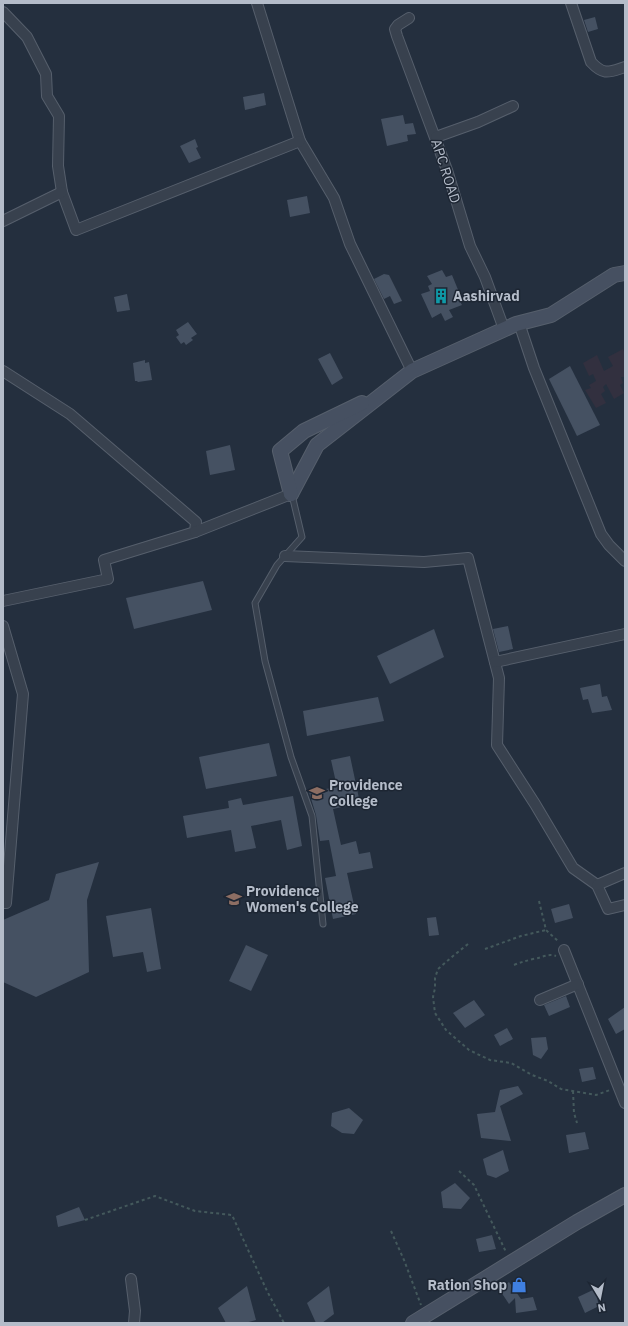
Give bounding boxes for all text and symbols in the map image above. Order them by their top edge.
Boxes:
street label: APC ROAD [427,137,465,205]
building icon: Aashirvad [432,287,450,305]
place label: Aashirvad [453,287,520,305]
place label: Providence College [329,776,403,810]
school or university icon: Providence College [308,784,326,802]
place label: Providence Women's College [246,882,359,916]
school or university icon: Providence Women's College [225,890,243,908]
place label: Ration Shop [427,1276,507,1294]
shop icon: Ration Shop [510,1276,528,1294]
north arrow [580,1278,620,1318]
text: N [597,1300,607,1315]

